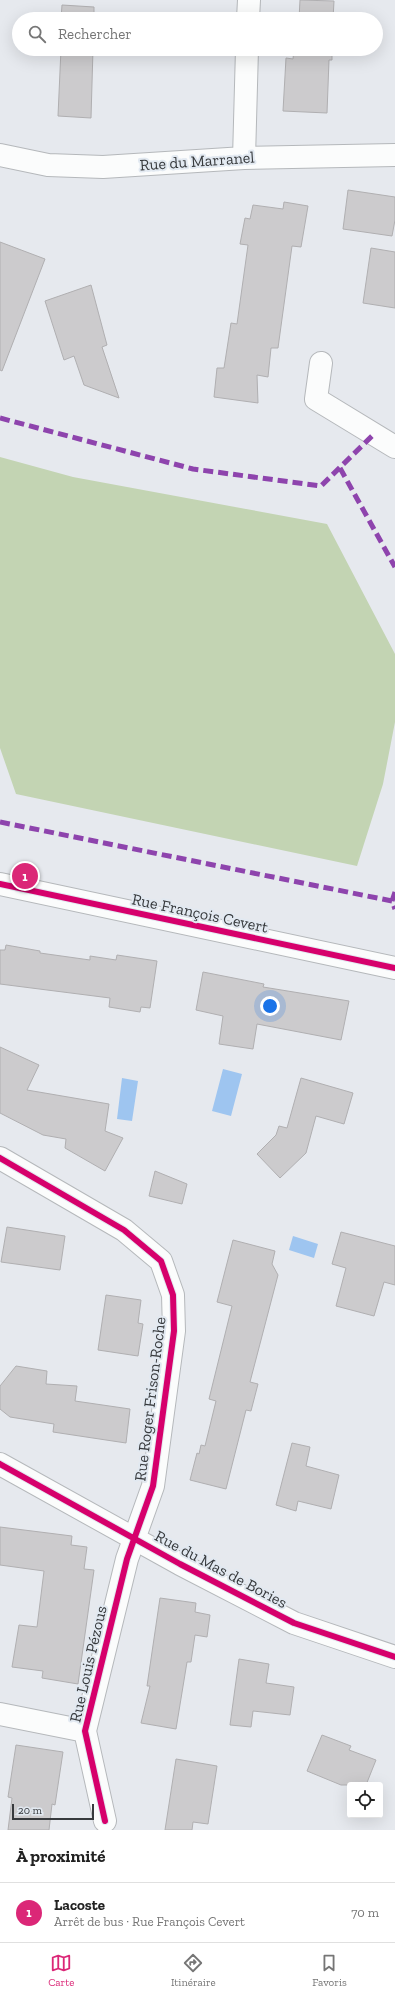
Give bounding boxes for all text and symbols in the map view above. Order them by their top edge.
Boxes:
search box [12,12,383,56]
icon: search [26,23,48,45]
text: Rechercher [58,25,132,43]
street label: Rue du Marranel [139,148,255,174]
pin: 1 [12,861,38,891]
street label: Rue François Cevert [130,889,270,937]
your location [260,996,280,1016]
street label: Rue Roger Frison-Roche [130,1316,170,1482]
street label: Rue du Mas de Bories [152,1526,290,1612]
street label: Rue Louis Pézous [65,1604,111,1724]
map controls [347,1782,383,1818]
button: locate [347,1782,383,1818]
scale bar [12,1802,94,1821]
text: 20 m [18,1804,42,1817]
text: À proximité [16,1846,105,1866]
text: Lacoste [54,1896,105,1914]
text: 1 [26,1905,32,1920]
text: 70 m [351,1905,379,1920]
text: Arrêt de bus · Rue François Cevert [54,1914,245,1929]
tab: Carte [48,1952,75,1989]
tab: Itinéraire [171,1952,216,1989]
tab: Favoris [312,1952,347,1989]

